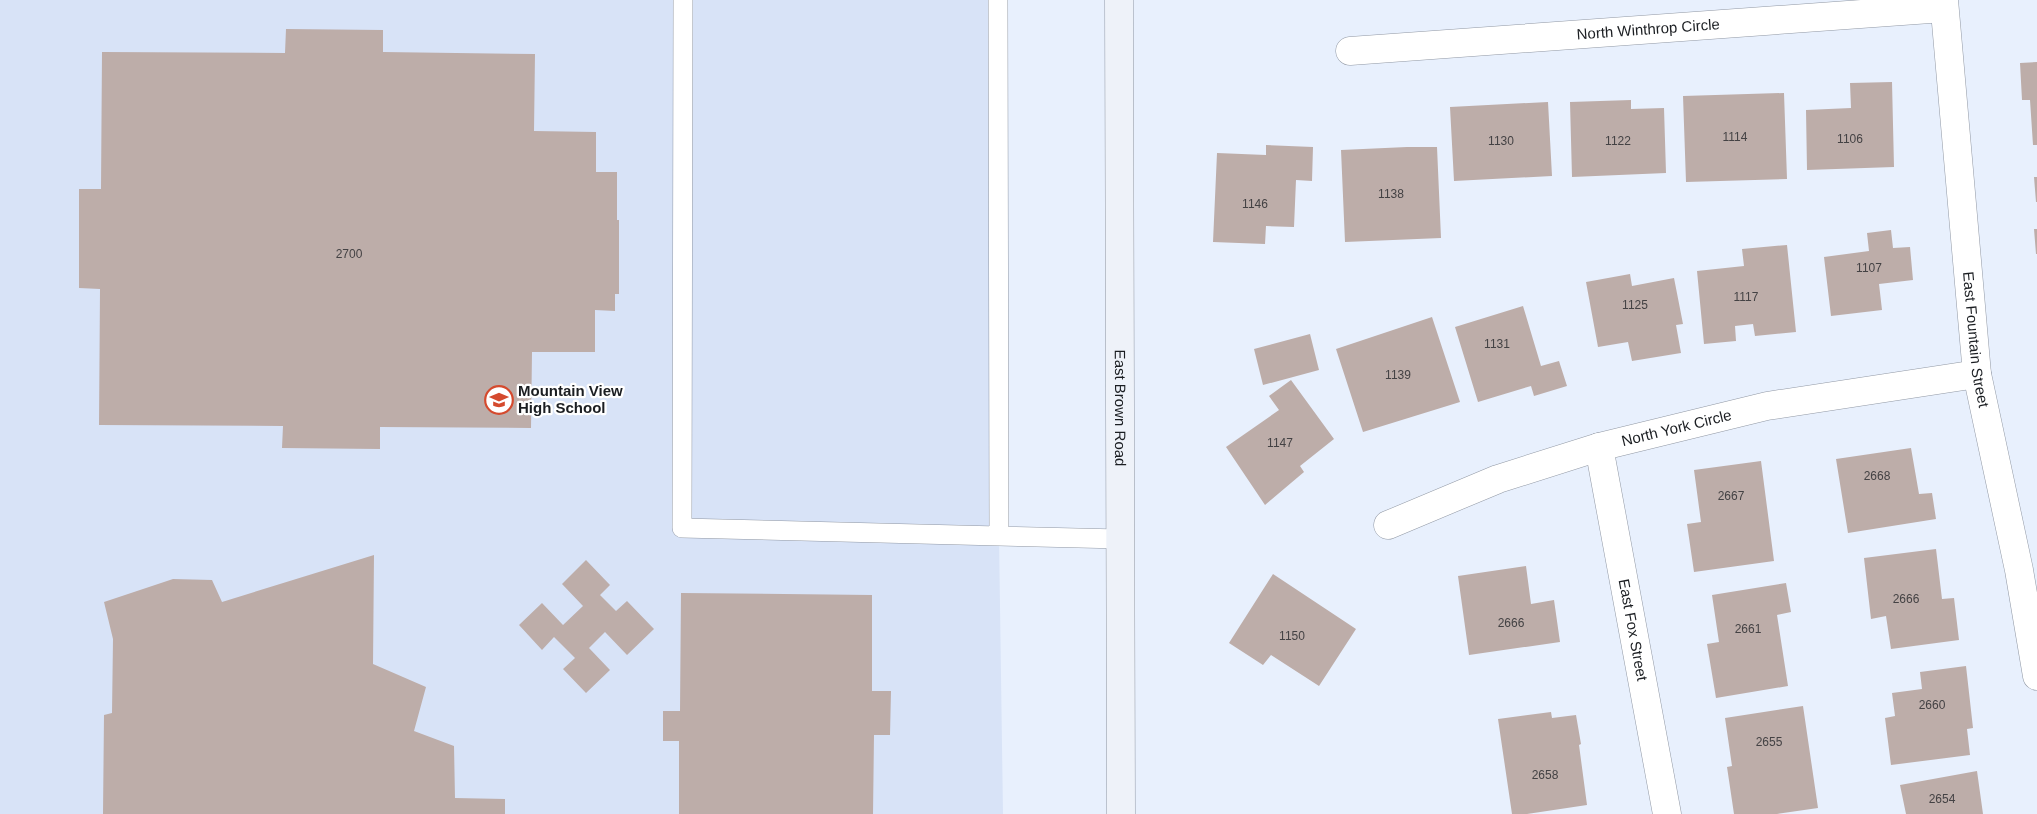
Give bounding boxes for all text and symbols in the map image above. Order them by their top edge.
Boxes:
street label: North Winthrop Circle [1576,15,1720,43]
house number: 1114 [1723,130,1748,144]
house number: 1106 [1837,132,1863,146]
house number: 1130 [1488,134,1514,148]
house number: 1122 [1605,134,1631,148]
house number: 1138 [1378,187,1404,201]
house number: 1146 [1242,197,1268,211]
house number: 2700 [336,247,363,261]
house number: 1107 [1856,261,1882,275]
street label: East Fountain Street [1960,271,1993,410]
house number: 1117 [1734,290,1759,304]
house number: 1125 [1622,298,1648,312]
house number: 1131 [1484,337,1510,351]
street label: East Brown Road [1112,350,1129,466]
house number: 1139 [1385,368,1411,382]
place label: Mountain View High School [518,382,623,416]
school or university icon: Mountain View High School [484,385,514,415]
street label: North York Circle [1620,406,1733,449]
house number: 1147 [1267,436,1293,450]
house number: 2668 [1864,469,1891,483]
house number: 2667 [1718,489,1745,503]
street label: East Fox Street [1616,577,1651,683]
house number: 2666 [1893,592,1920,606]
house number: 2666 [1498,616,1525,630]
house number: 2661 [1735,622,1762,636]
house number: 1150 [1279,629,1305,643]
house number: 2660 [1919,698,1946,712]
house number: 2655 [1756,735,1783,749]
house number: 2658 [1532,768,1559,782]
house number: 2654 [1929,792,1956,806]

